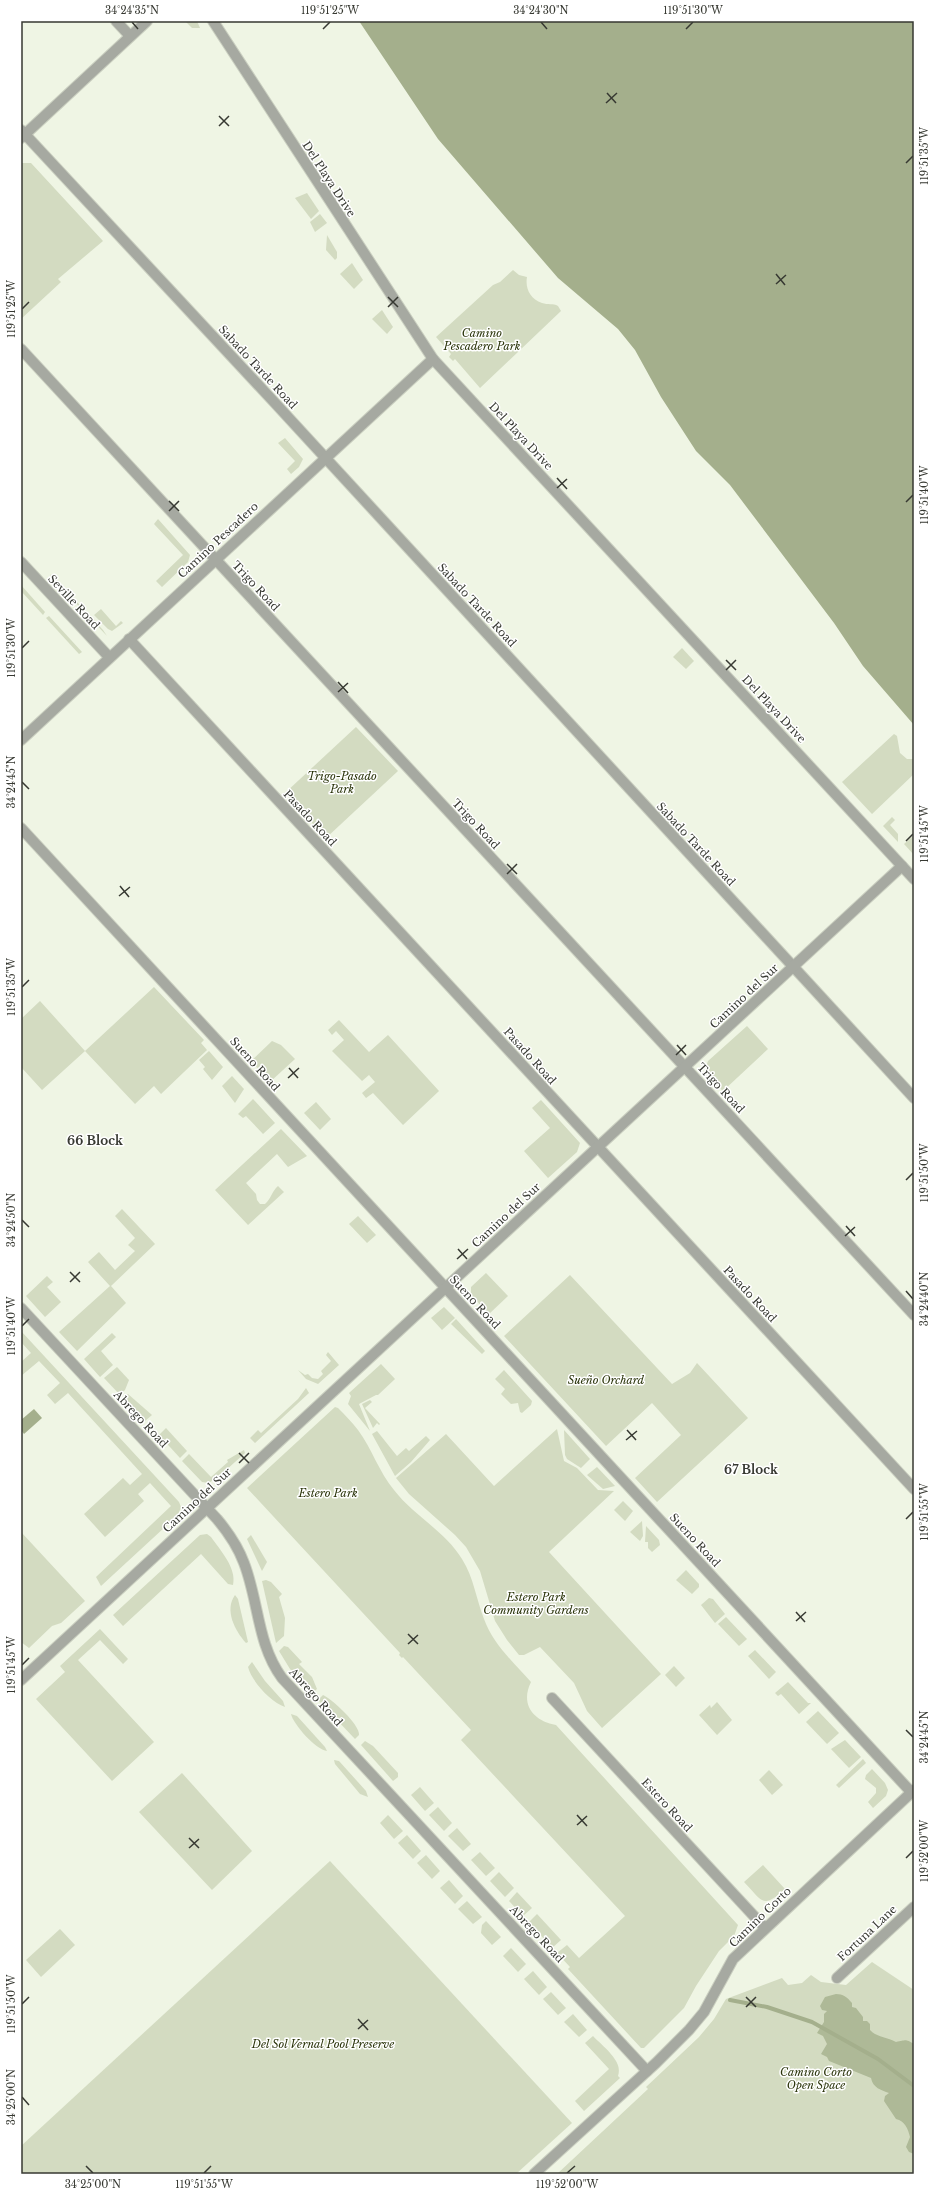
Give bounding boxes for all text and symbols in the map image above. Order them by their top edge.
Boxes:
text: 34°24'35"N [105,4,159,17]
text: 119°51'25"W [301,4,359,17]
text: 34°24'30"N [513,4,569,17]
text: 119°51'30"W [663,4,723,17]
text: 119°51'35"W [918,127,931,185]
street label: Del Playa Drive [299,139,359,219]
text: 119°51'25"W [5,280,18,338]
street label: Sabado Tarde Road [216,322,301,412]
park label: Camino Pescadero Park [443,326,521,353]
street label: Del Playa Drive [486,399,556,473]
text: 119°51'40"W [918,465,931,524]
street label: Camino Pescadero [175,499,261,581]
street label: Trigo Road [229,558,283,614]
street label: Sabado Tarde Road [435,560,520,650]
street label: Seville Road [45,572,103,633]
text: 119°51'30"W [5,618,18,678]
street label: Del Playa Drive [739,672,809,746]
text: 34°24'45"N [5,755,18,809]
park label: Trigo-Pasado Park [307,769,377,796]
street label: Pasado Road [280,787,340,849]
street label: Trigo Road [449,796,503,852]
street label: Sabado Tarde Road [654,799,739,889]
text: 119°51'45"W [918,805,931,863]
text: 119°51'35"W [5,958,18,1016]
street label: Camino del Sur [707,960,782,1031]
street label: Pasado Road [501,1025,560,1088]
street label: Sueno Road [227,1034,283,1094]
street label: Trigo Road [694,1060,748,1116]
district label: 66 Block [67,1133,124,1148]
text: 119°51'50"W [918,1143,931,1202]
street label: Camino del Sur [469,1179,544,1250]
text: 34°24'50"N [5,1193,18,1247]
street label: Pasado Road [720,1263,780,1325]
street label: Sueno Road [447,1272,504,1332]
text: 34°24'40"N [918,1272,931,1326]
text: 119°51'40"W [5,1296,18,1355]
park label: Sueño Orchard [568,1373,645,1387]
street label: Abrego Road [110,1387,171,1451]
district label: 67 Block [724,1462,779,1477]
street label: Camino del Sur [160,1464,235,1535]
text: 119°51'55"W [918,1483,931,1541]
park label: Estero Park [297,1486,358,1500]
street label: Sueno Road [667,1510,724,1570]
park label: Estero Park Community Gardens [483,1590,589,1617]
text: 119°51'45"W [5,1636,18,1694]
street label: Abrego Road [286,1664,346,1729]
text: 34°24'45"N [918,1710,931,1764]
street label: Estero Road [639,1775,696,1835]
text: 119°52'00"W [918,1820,931,1882]
street label: Camino Corto [726,1884,794,1950]
street label: Abrego Road [506,1902,567,1966]
street label: Fortuna Lane [835,1902,899,1964]
text: 119°51'50"W [5,1974,18,2033]
park label: Del Sol Vernal Pool Preserve [251,2037,394,2051]
park label: Camino Corto Open Space [780,2065,852,2092]
text: 34°25'00"N [5,2069,18,2125]
text: 34°25'00"N [65,2178,121,2191]
text: 119°51'55"W [175,2178,233,2191]
text: 119°52'00"W [536,2178,598,2191]

